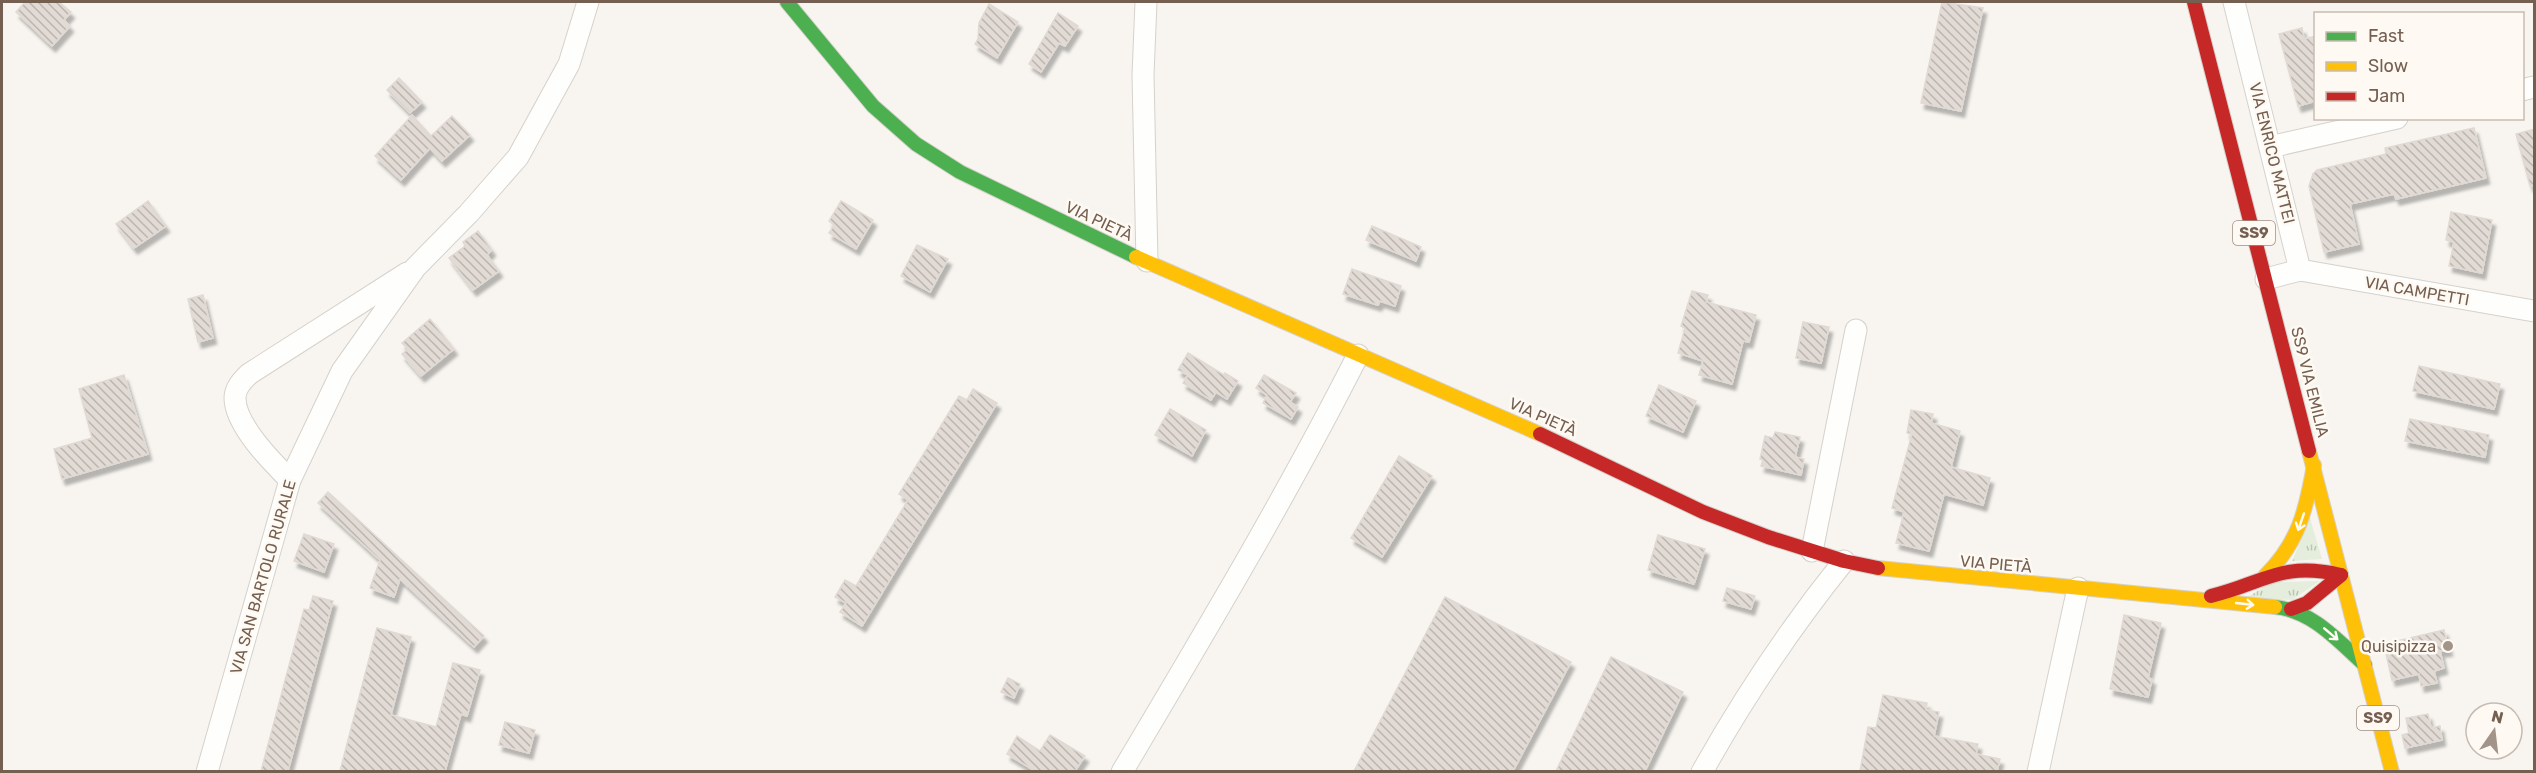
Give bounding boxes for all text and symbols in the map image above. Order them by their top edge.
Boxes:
legend [2314,12,2524,120]
text: Fast [2368,25,2404,47]
text: Slow [2368,55,2408,77]
street label: VIA ENRICO MATTEI [2245,80,2299,226]
text: Jam [2368,85,2405,107]
street label: VIA PIETÀ [1062,197,1136,245]
road number: SS9 [2233,221,2275,245]
street label: VIA CAMPETTI [2363,272,2471,310]
street label: SS9 VIA EMILIA [2287,325,2333,439]
street label: VIA PIETÀ [1506,394,1580,440]
street label: VIA SAN BARTOLO RURALE [226,478,300,676]
one-way arrow [2295,512,2306,531]
street label: VIA PIETÀ [1959,551,2033,577]
one-way arrow [2235,599,2255,610]
one-way arrow [2322,627,2338,640]
place label: Quisipizza [2361,637,2436,656]
marker: Quisipizza [2441,639,2455,653]
north arrow [2464,701,2524,761]
road number: SS9 [2357,706,2399,730]
text: N [2490,706,2505,728]

